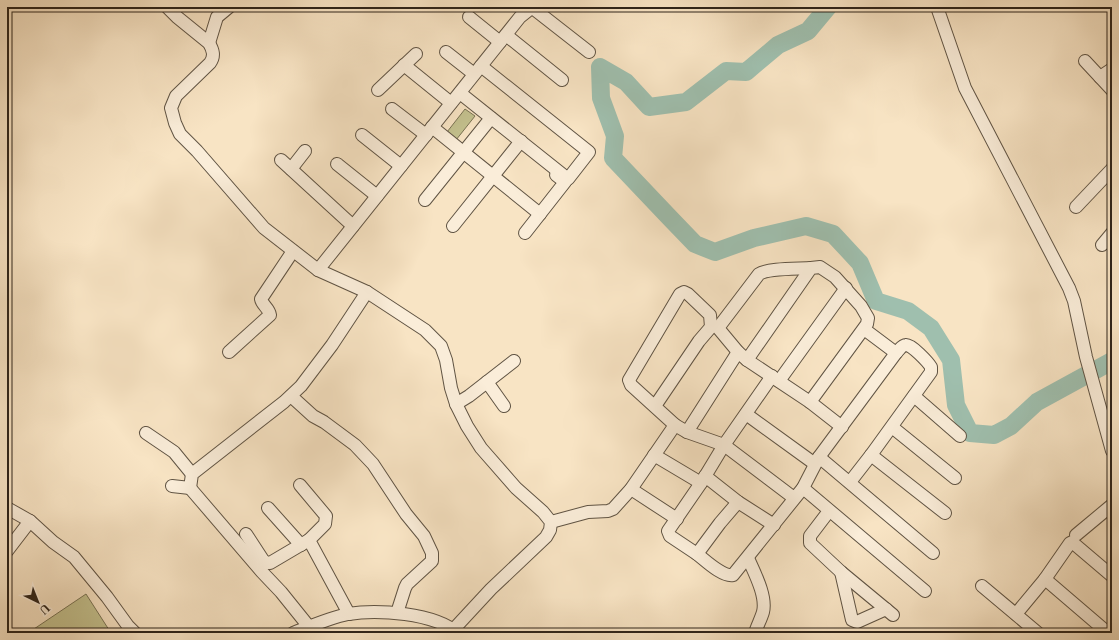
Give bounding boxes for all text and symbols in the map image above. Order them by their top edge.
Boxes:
north arrow [18,582,58,622]
text: U [37,601,53,618]

